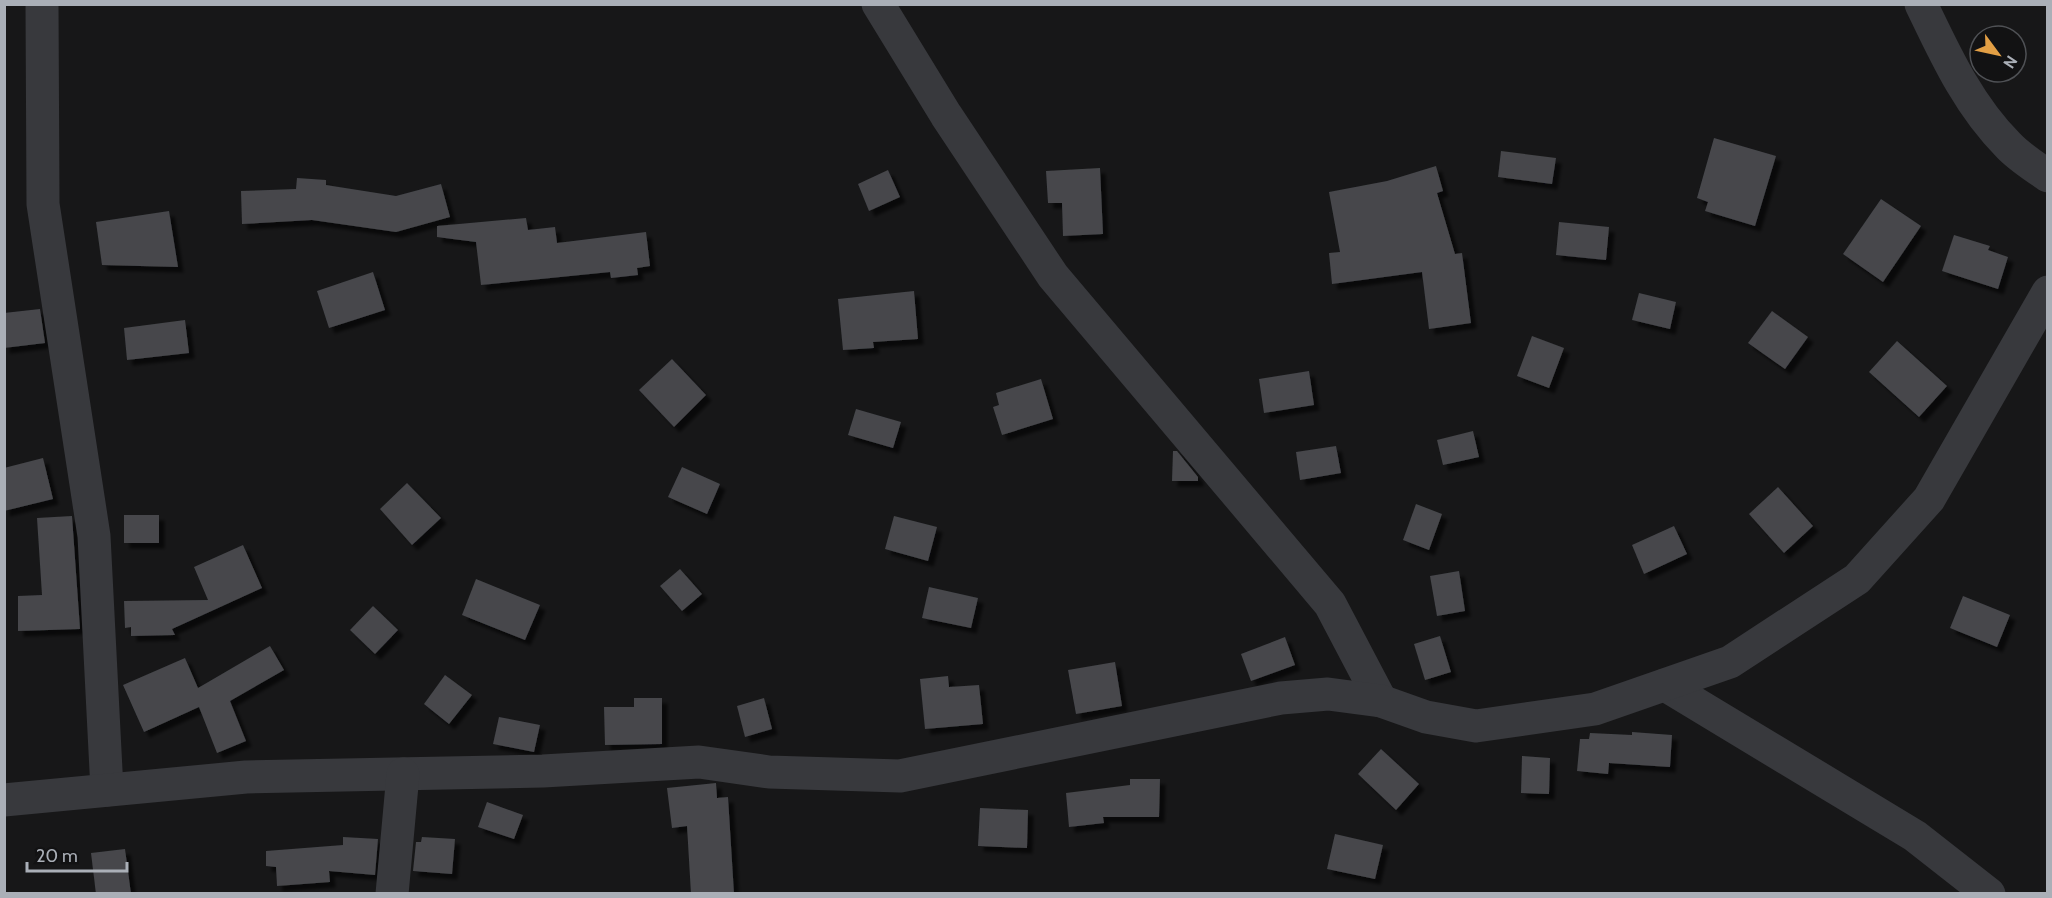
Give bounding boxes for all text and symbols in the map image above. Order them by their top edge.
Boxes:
north arrow [1968,24,2028,84]
text: N [1999,52,2021,72]
scale bar [27,835,128,873]
text: 20 m [36,845,78,867]

